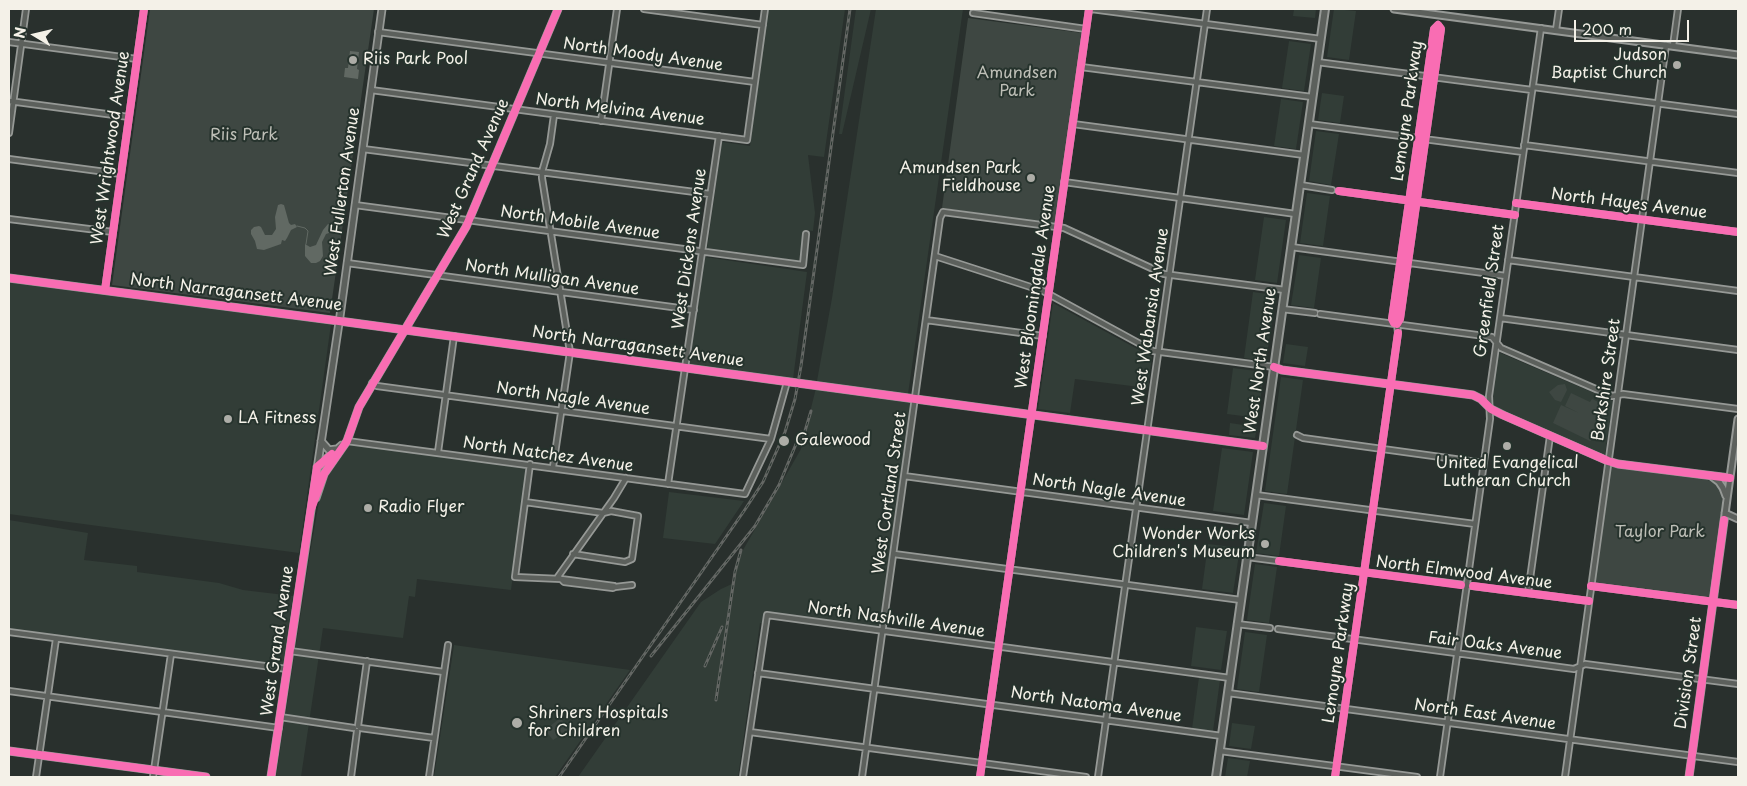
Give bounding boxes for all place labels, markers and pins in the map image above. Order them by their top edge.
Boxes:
place label: Judson Baptist Church [1550,46,1667,84]
place label: Riis Park Pool [363,50,468,70]
marker: Riis Park Pool [347,54,359,66]
marker: Judson Baptist Church [1671,59,1683,71]
place label: Amundsen Park Fieldhouse [899,159,1021,197]
marker: Amundsen Park Fieldhouse [1025,172,1037,184]
place label: LA Fitness [238,409,316,429]
marker: LA Fitness [222,413,234,425]
place label: Galewood [795,431,871,451]
marker: Galewood [777,434,791,448]
marker: United Evangelical Lutheran Church [1501,440,1513,452]
place label: United Evangelical Lutheran Church [1436,454,1578,492]
place label: Radio Flyer [378,498,464,518]
marker: Radio Flyer [362,502,374,514]
place label: Wonder Works Children's Museum [1112,525,1255,563]
marker: Wonder Works Children's Museum [1259,538,1271,550]
place label: Shriners Hospitals for Children [528,704,668,742]
marker: Shriners Hospitals for Children [510,716,524,730]

